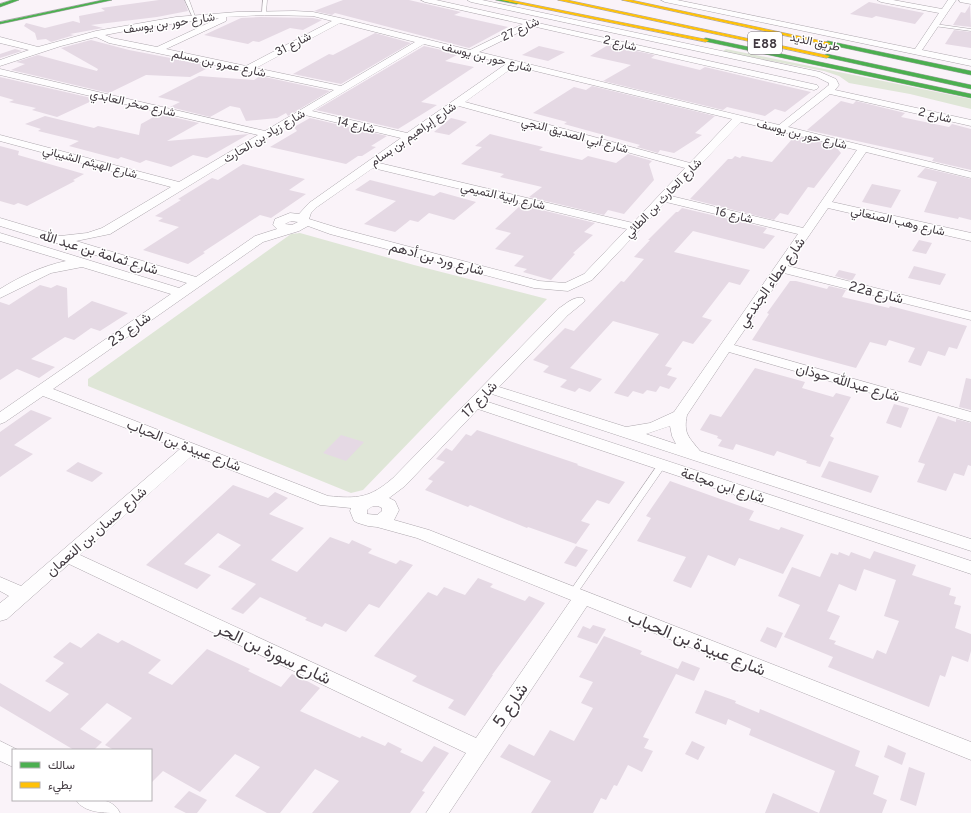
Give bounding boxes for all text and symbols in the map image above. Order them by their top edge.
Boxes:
street label: شارع حور بن يوسف [122,10,216,38]
street label: شارع 27 [499,14,542,46]
street label: شارع 31 [273,29,314,61]
street label: طريق الذيد [788,30,842,56]
street label: شارع 2 [601,32,638,56]
road number: E88 [748,32,782,54]
street label: شارع حور بن يوسف [440,39,534,77]
street label: شارع عمرو بن مسلم [170,46,267,82]
street label: شارع صخر العابدي [88,86,177,123]
street label: شارع إبراهيم بن بسام [367,99,460,171]
street label: شارع 2 [916,104,953,128]
street label: شارع زياد بن الحارث [221,106,308,168]
street label: شارع 14 [335,114,376,138]
street label: شارع أبي الصديق النجي [519,114,630,159]
street label: شارع حور بن يوسف [755,116,849,154]
street label: شارع الهيثم الشيباني [40,143,139,184]
street label: شارع الحارث بن الطائي [622,155,707,243]
street label: شارع رابية التميمي [459,179,547,215]
street label: شارع وهب الصنعاني [849,203,947,242]
street label: شارع 16 [713,204,754,228]
street label: شارع ثمامة بن عبد الله [37,226,160,281]
street label: شارع عطاء الجندعي [735,234,811,332]
street label: شارع ورد بن أدهم [387,239,486,281]
street label: 22a شارع [846,278,905,309]
street label: شارع 23 [105,309,155,352]
street label: شارع عبدالله حوذان [794,360,902,407]
street label: شارع 17 [459,378,502,422]
street label: شارع عبيدة بن الحباب [124,417,243,477]
street label: شارع ابن مجاعة [678,465,767,509]
street label: شارع حسان بن النعمان [43,484,151,581]
street label: شارع عبيدة بن الحباب [624,607,769,683]
street label: شارع سورة بن الحر [211,618,334,691]
street label: شارع 5 [489,680,534,732]
legend [12,749,152,801]
text: سالك [48,758,75,774]
text: بطيء [48,778,72,795]

